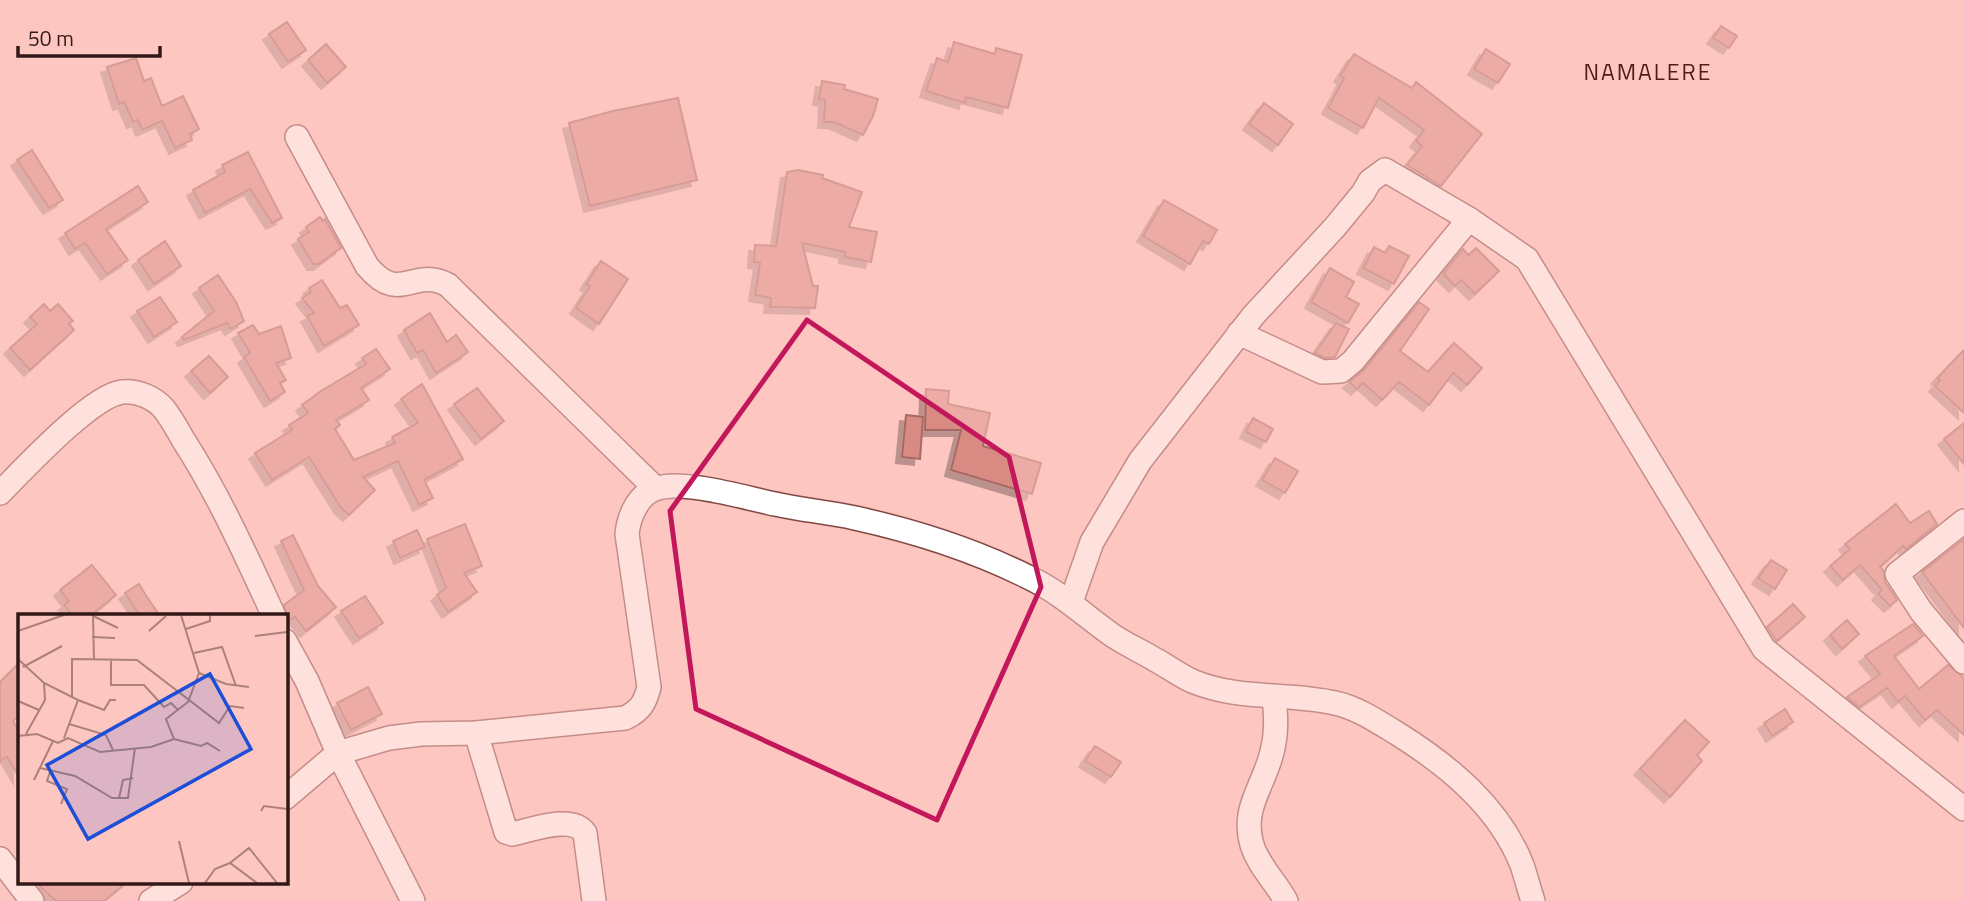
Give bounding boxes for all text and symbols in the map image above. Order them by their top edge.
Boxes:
scale bar [18,14,159,58]
text: 50 m [28,22,74,54]
district label: NAMALERE [1584,54,1712,89]
inset map [18,614,287,884]

